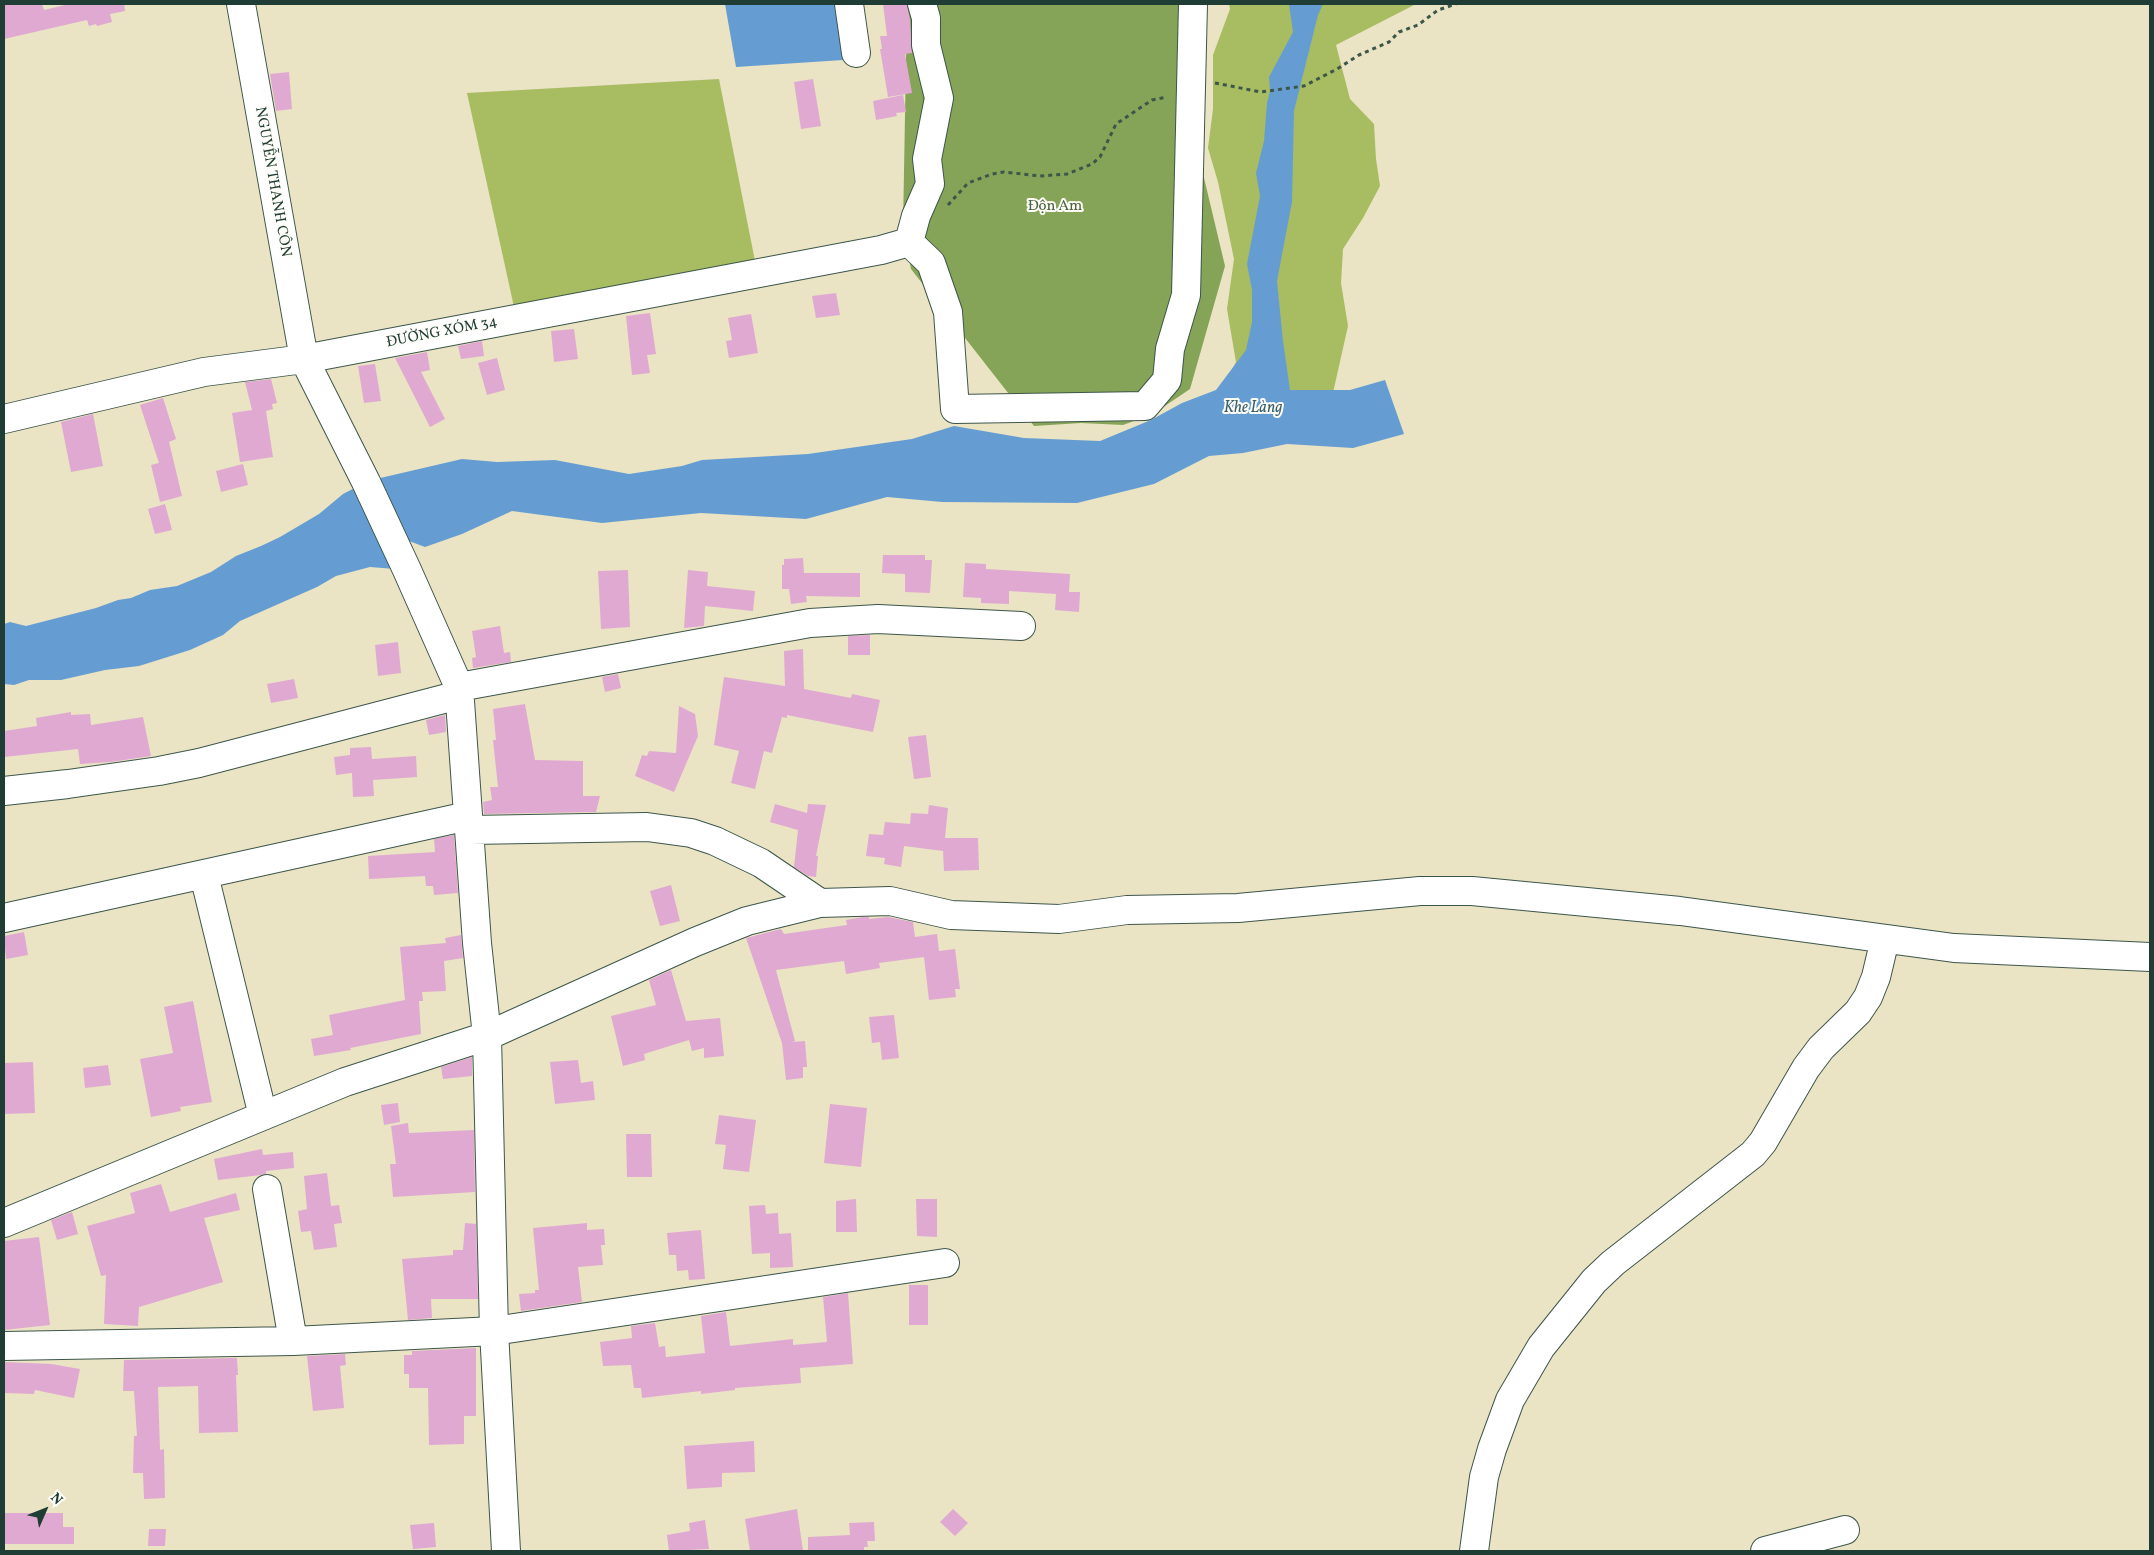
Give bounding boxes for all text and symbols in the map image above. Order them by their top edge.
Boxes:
street label: NGUYỄN THANH CÔN [250,106,294,258]
park label: Độn Am [1028,198,1082,216]
street label: ĐƯỜNG XÓM 34 [385,313,499,353]
water label: Khe Làng [1224,399,1282,419]
north arrow [20,1485,70,1535]
text: N [46,1489,67,1509]

